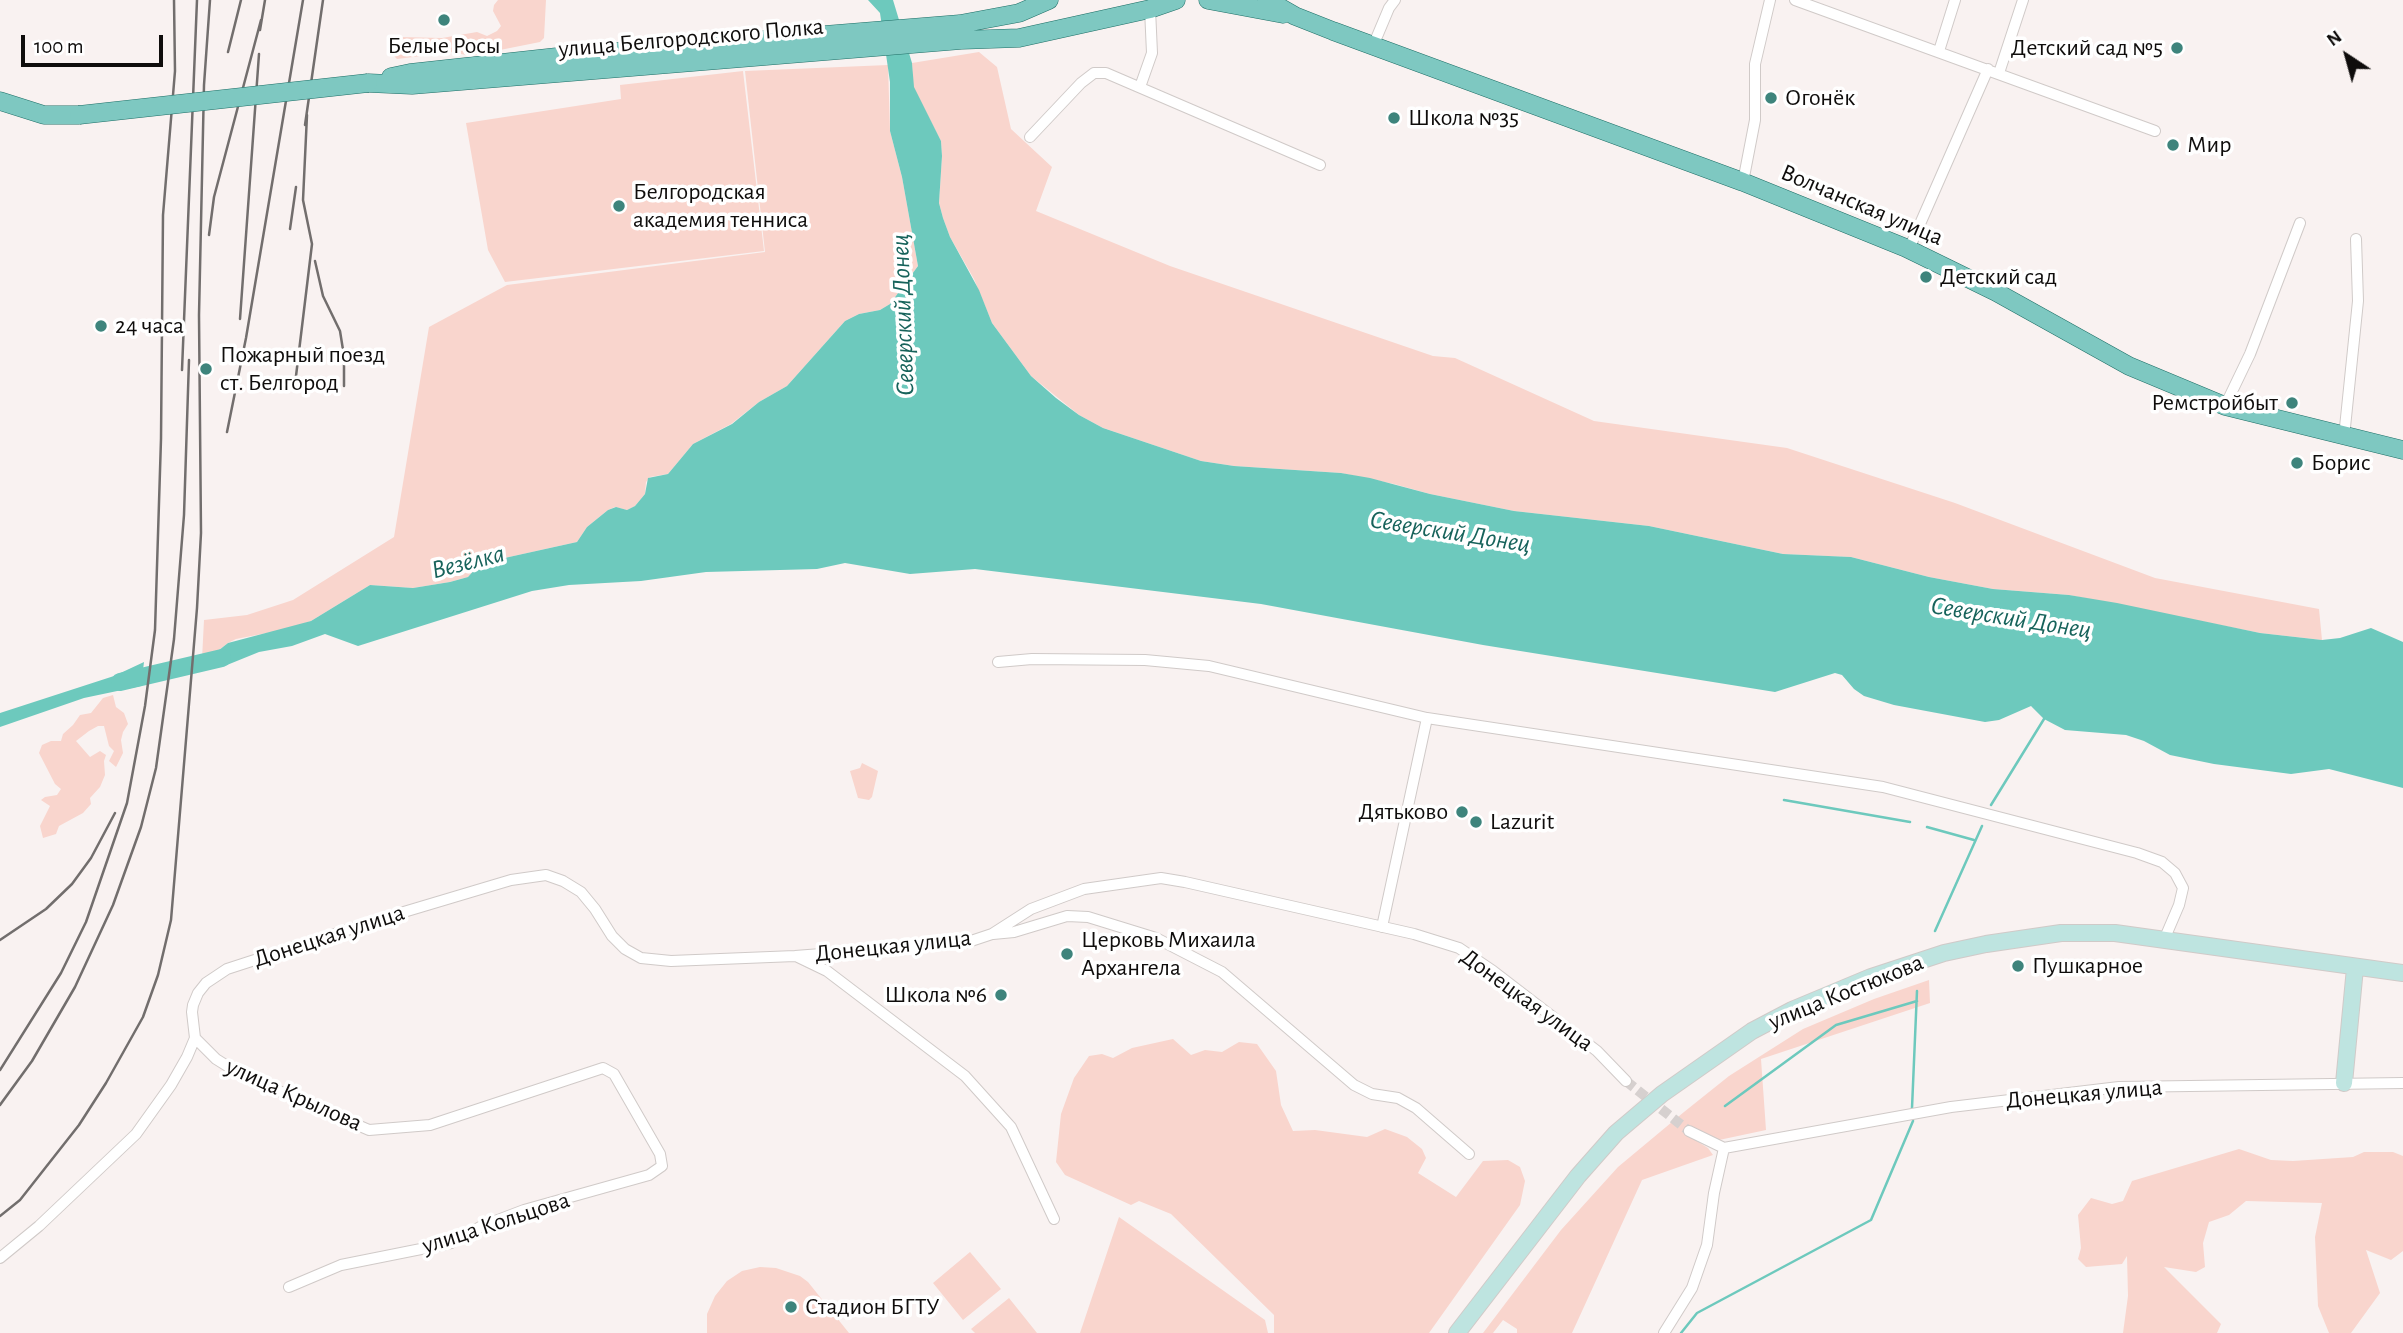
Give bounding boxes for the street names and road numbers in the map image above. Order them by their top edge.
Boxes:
street label: улица Белгородского Полка [557,12,825,64]
street label: Волчанская улица [1776,158,1948,252]
street label: Донецкая улица [250,898,408,974]
street label: Донецкая улица [813,923,973,969]
street label: Донецкая улица [1455,942,1599,1058]
street label: улица Костюкова [1764,948,1928,1036]
street label: улица Крылова [221,1052,367,1138]
street label: Донецкая улица [2005,1073,2163,1115]
street label: улица Кольцова [419,1186,573,1260]

